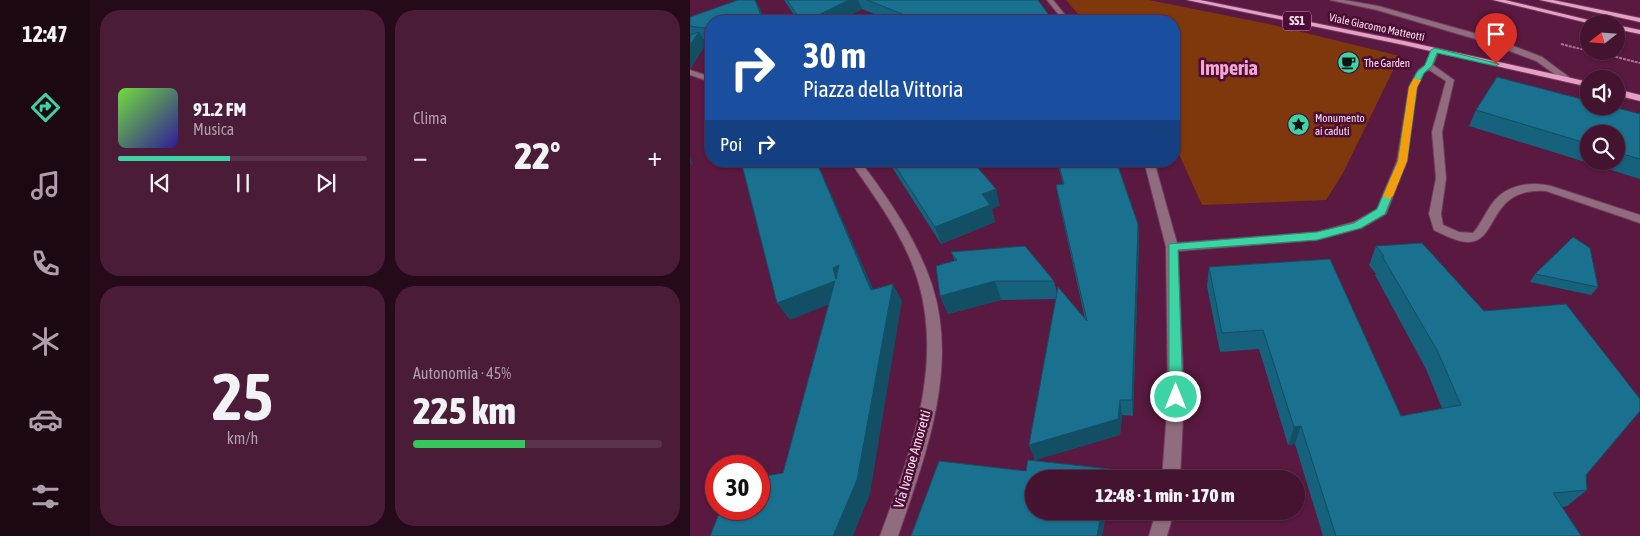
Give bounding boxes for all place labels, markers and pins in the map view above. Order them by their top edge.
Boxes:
pin [1475,13,1517,64]
cafe icon: The Garden [1336,51,1360,75]
place label: The Garden [1364,57,1410,69]
place icon: Monumento ai caduti [1287,112,1311,136]
place label: Monumento ai caduti [1315,112,1365,137]

